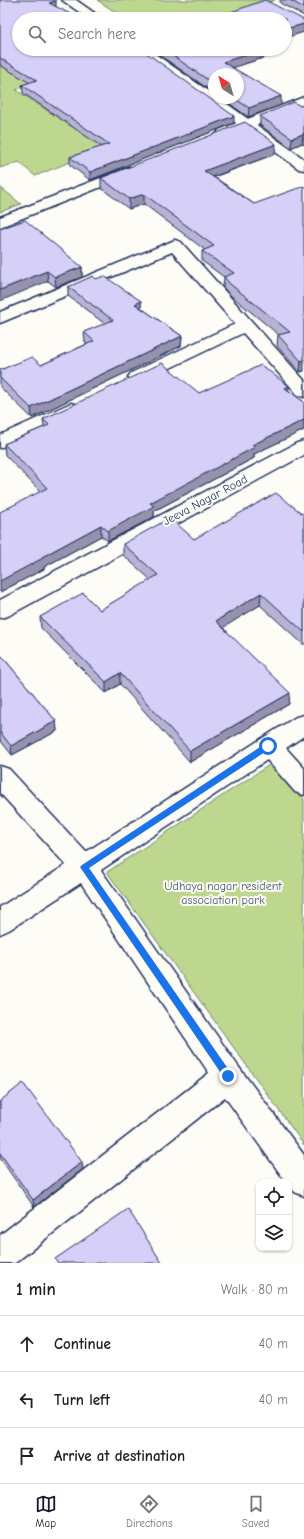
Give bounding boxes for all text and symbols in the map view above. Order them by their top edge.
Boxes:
search box [12,12,292,56]
icon: search [26,23,48,45]
text: Search here [58,25,136,43]
north arrow [208,68,244,104]
street label: Jeeva Nagar Road [160,472,250,528]
route start [259,737,277,755]
park label: Udhaya nagar resident association park [164,879,282,907]
route end [219,1067,237,1085]
map controls [256,1179,292,1251]
button: locate [256,1179,292,1215]
button: layers [256,1215,292,1251]
text: 1 min [16,1280,56,1299]
text: Walk · 80 m [221,1282,288,1297]
icon: ahead [16,1333,38,1355]
text: Continue [54,1335,111,1353]
text: 40 m [259,1336,288,1351]
icon: left [16,1389,38,1411]
text: Turn left [54,1391,110,1409]
text: 40 m [259,1392,288,1407]
icon: arrive [16,1445,38,1467]
text: Arrive at destination [54,1447,185,1465]
tab: Map [35,1493,57,1530]
tab: Directions [126,1493,173,1530]
tab: Saved [242,1493,269,1530]

